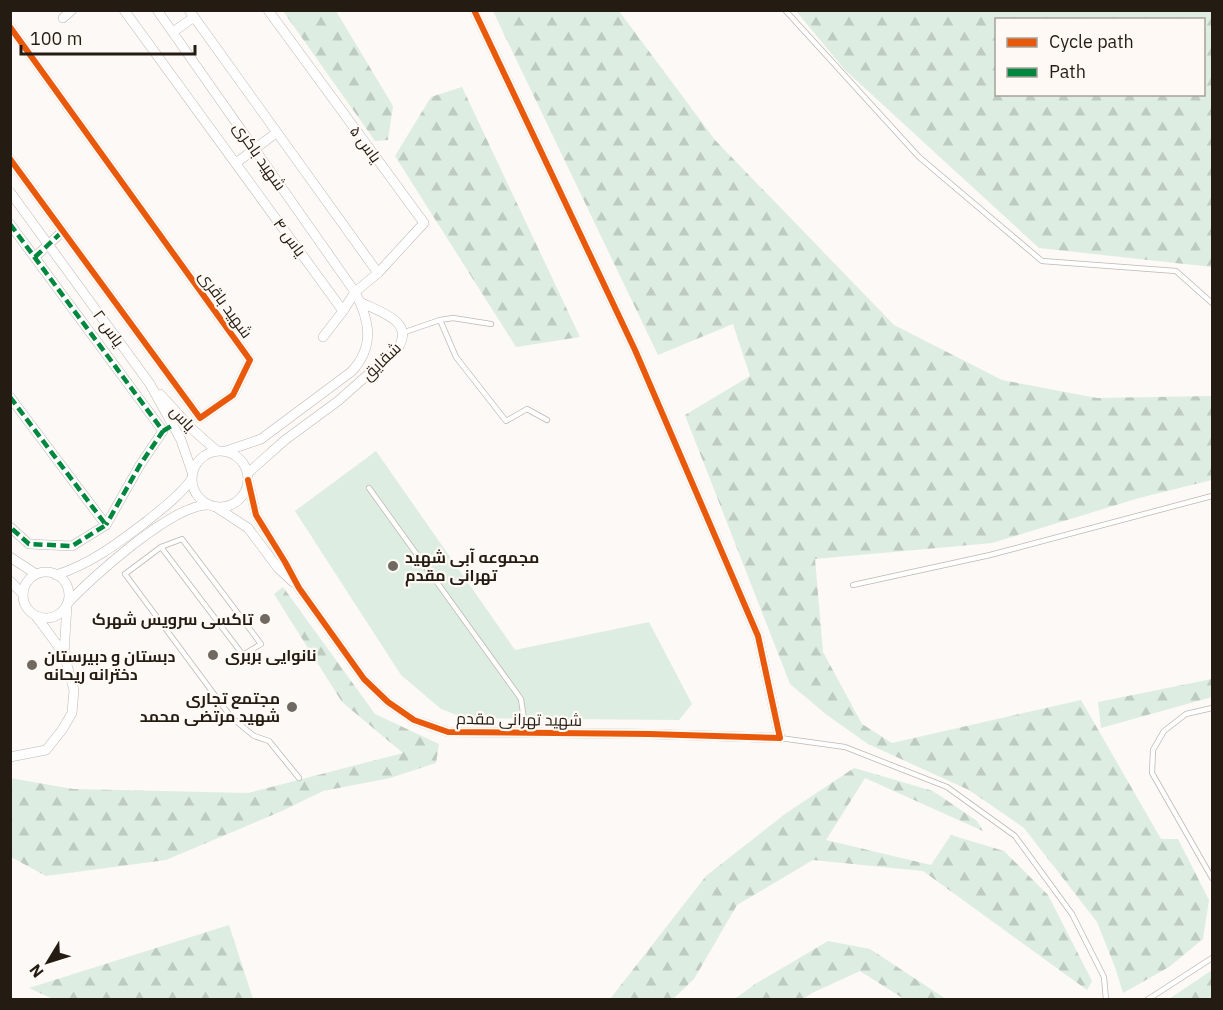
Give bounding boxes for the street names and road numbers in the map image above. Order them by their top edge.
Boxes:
street label: شهید باکری [228,118,291,195]
street label: یاس ۵ [345,122,387,168]
street label: یاس ۴ [269,214,311,261]
street label: شهید باقری [194,266,257,342]
street label: یاس ۲ [88,306,129,351]
street label: شقایق [357,338,405,385]
street label: یاس [165,401,200,436]
street label: شهید تهرانی مقدم [456,708,582,732]

